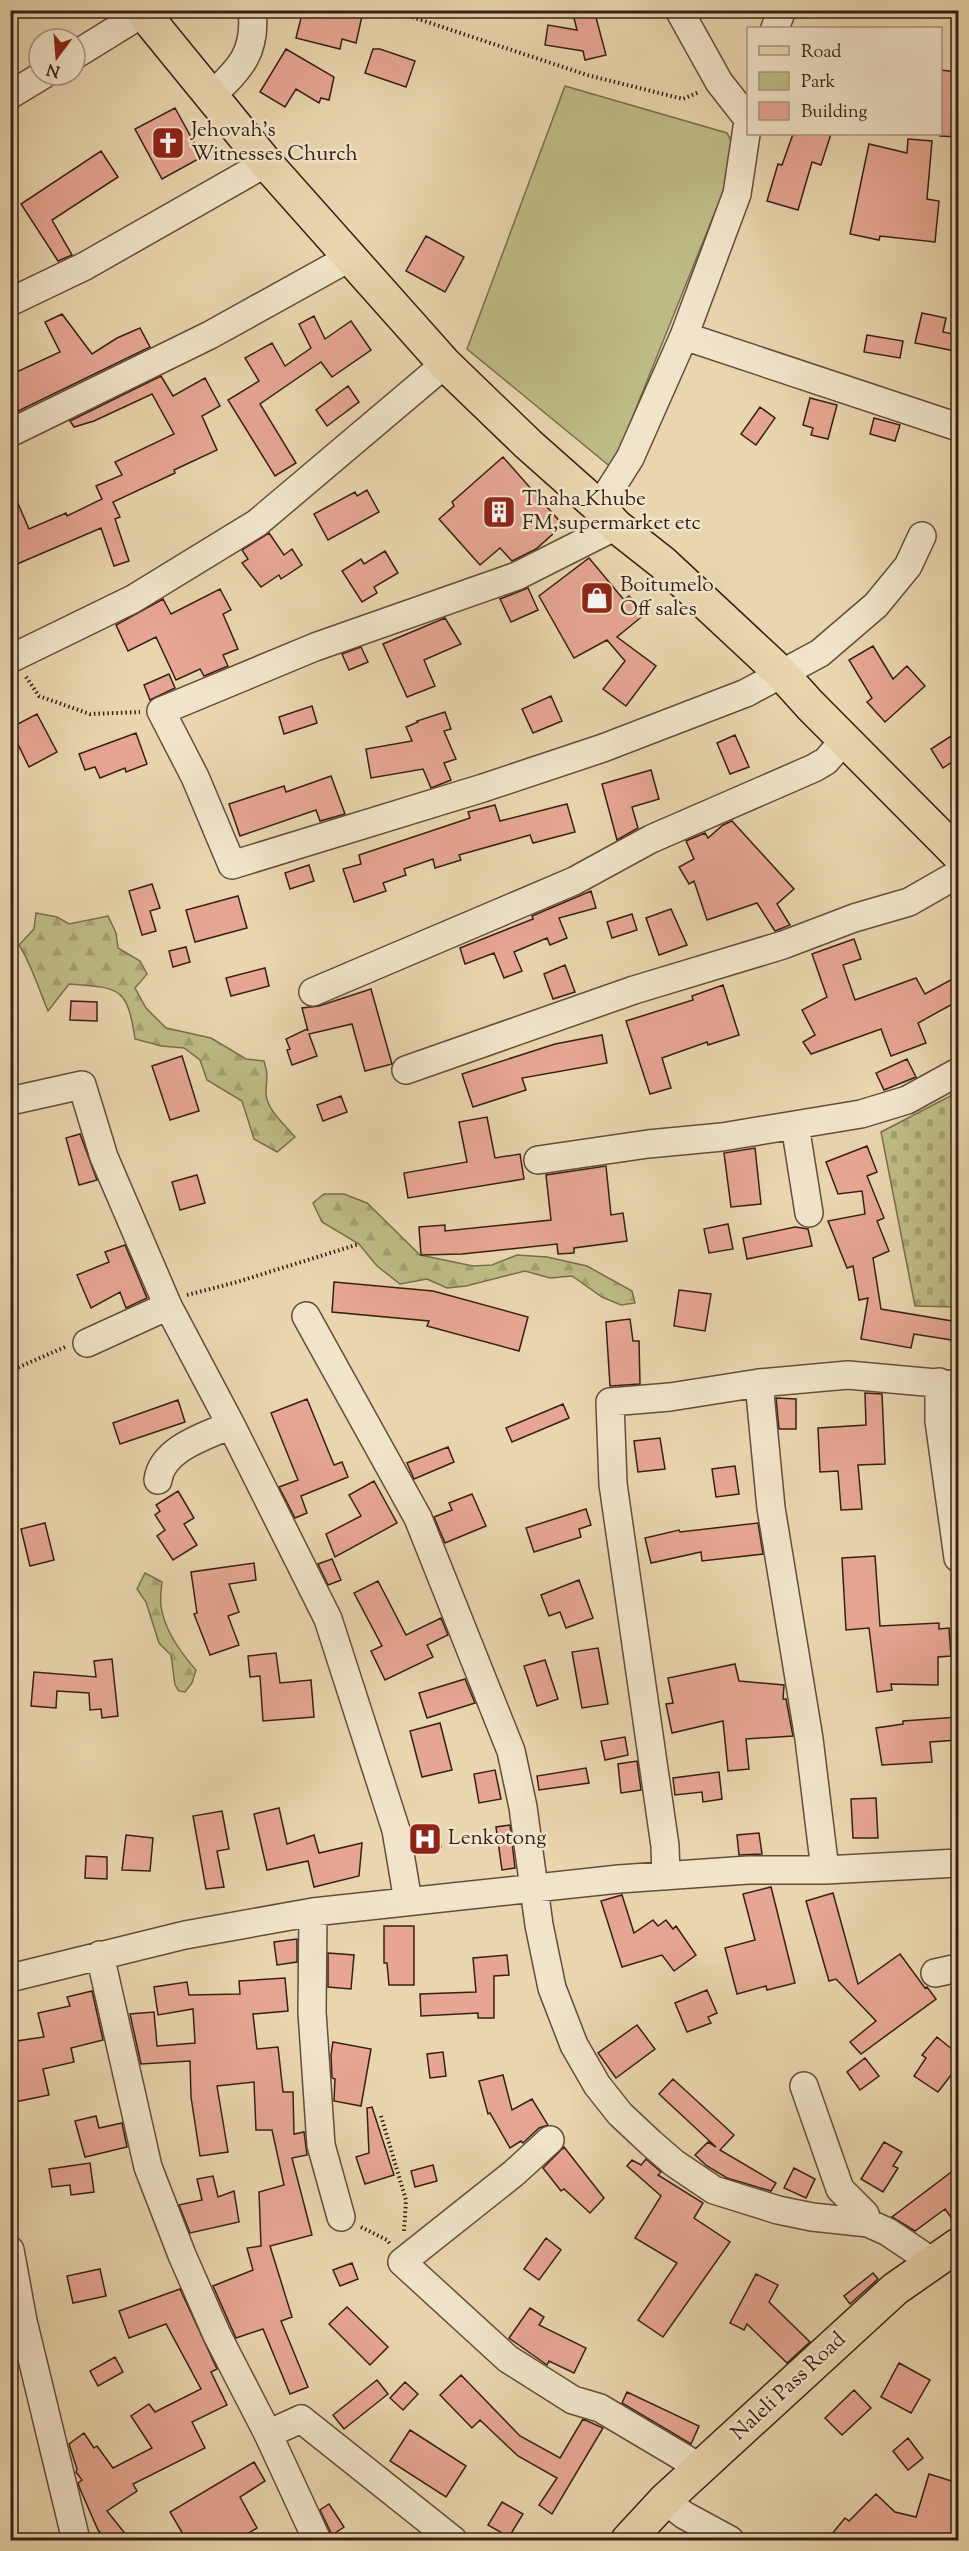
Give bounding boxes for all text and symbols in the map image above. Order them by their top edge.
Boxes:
north arrow [27,27,87,87]
legend [747,27,942,135]
text: Road [801,40,841,66]
text: N [44,56,63,82]
text: Park [801,70,836,96]
text: Building [801,100,867,126]
place label: Jehovah's Witnesses Church [190,116,358,170]
church icon: Jehovah's Witnesses Church [150,125,186,161]
place label: Thaha_Khube FM,supermarket etc [522,485,701,539]
building icon: Thaha_Khube FM,supermarket etc [481,494,517,530]
place label: Boitumelo Off sales [620,571,714,625]
shop icon: Boitumelo Off sales [579,580,615,616]
hospital icon: Lenkotong [407,1821,443,1857]
place label: Lenkotong [448,1824,546,1854]
street label: Naleli Pass Road [725,2326,853,2448]

